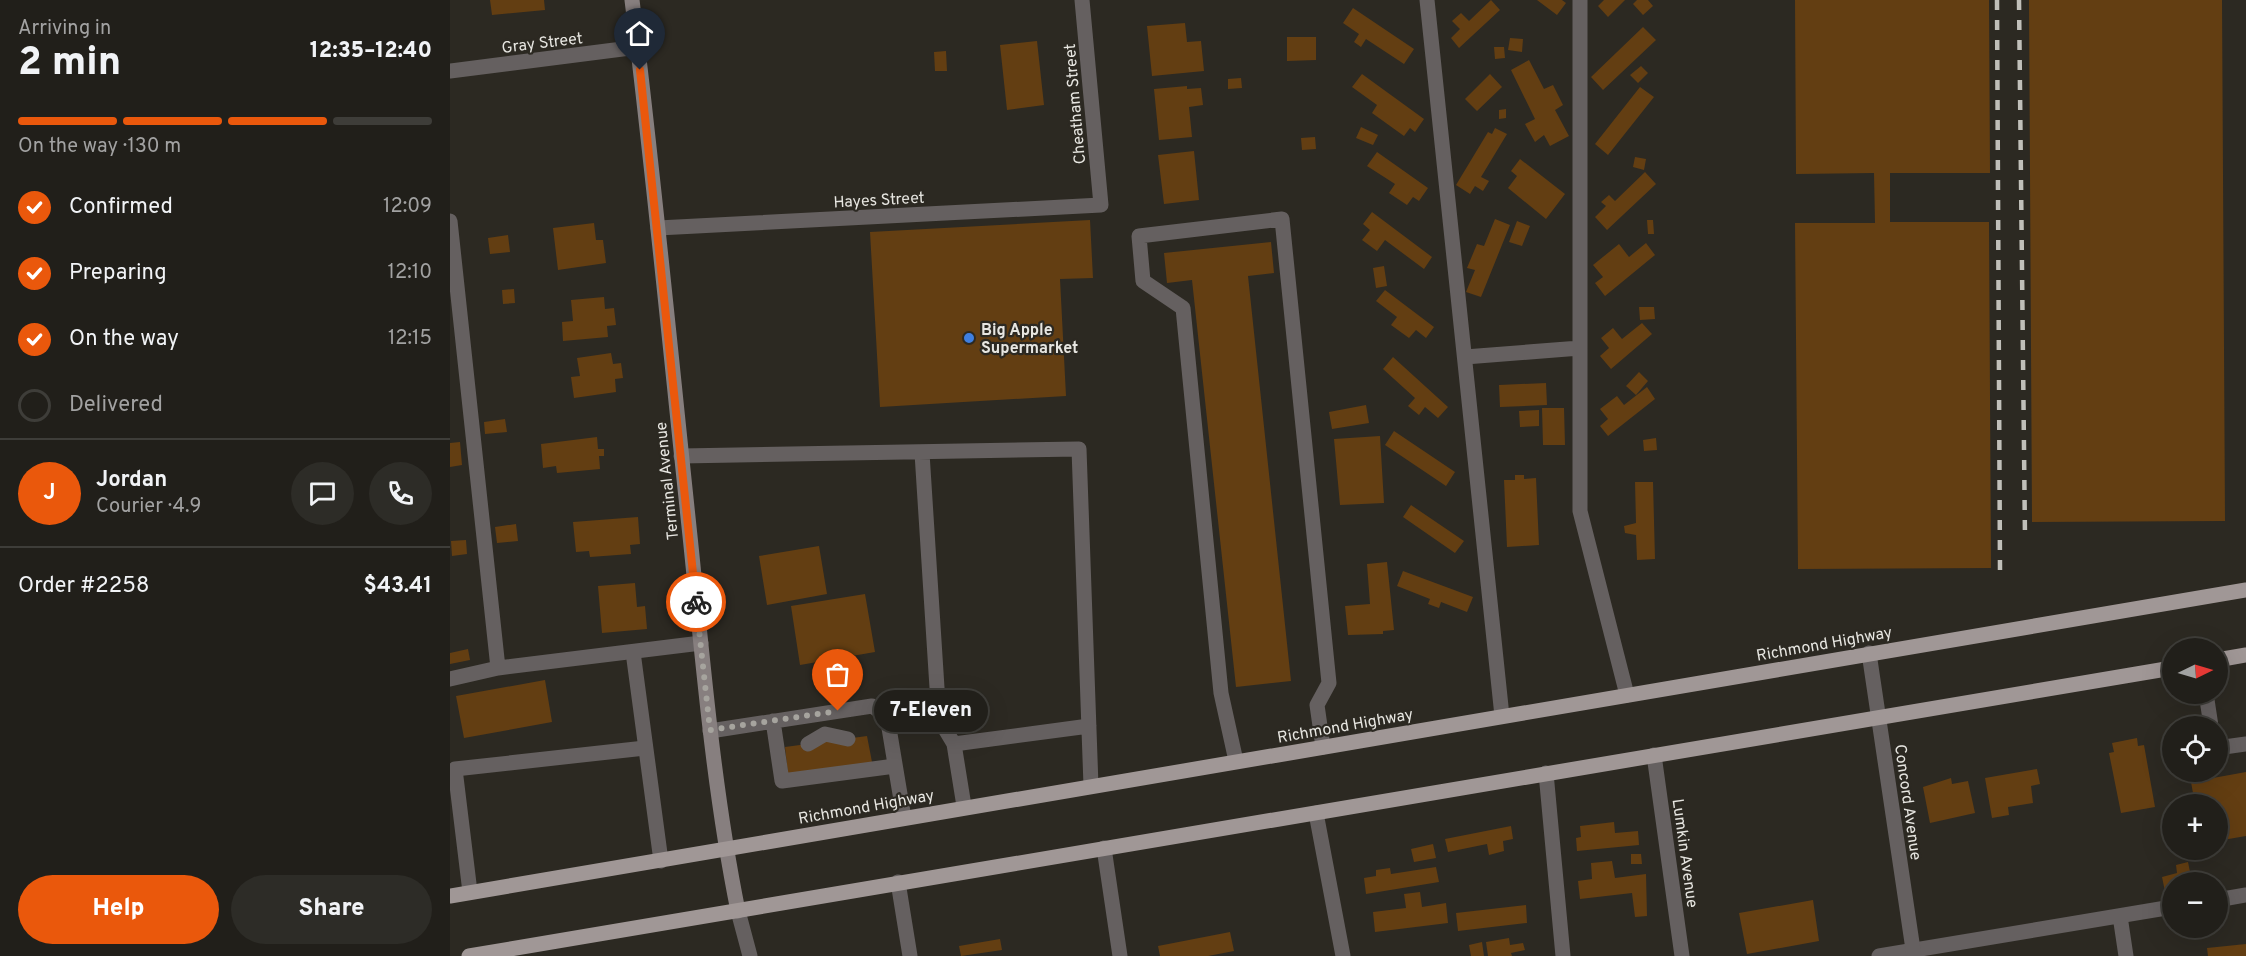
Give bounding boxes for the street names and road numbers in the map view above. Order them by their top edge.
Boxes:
street label: Gray Street [501,29,584,59]
street label: Cheatham Street [1061,43,1091,165]
street label: Hayes Street [833,189,925,213]
street label: Terminal Avenue [652,421,684,541]
street label: Richmond Highway [1755,623,1894,667]
street label: Richmond Highway [1276,705,1415,749]
street label: Concord Avenue [1889,743,1925,862]
street label: Richmond Highway [797,786,936,830]
street label: Lumkin Avenue [1666,798,1702,909]

